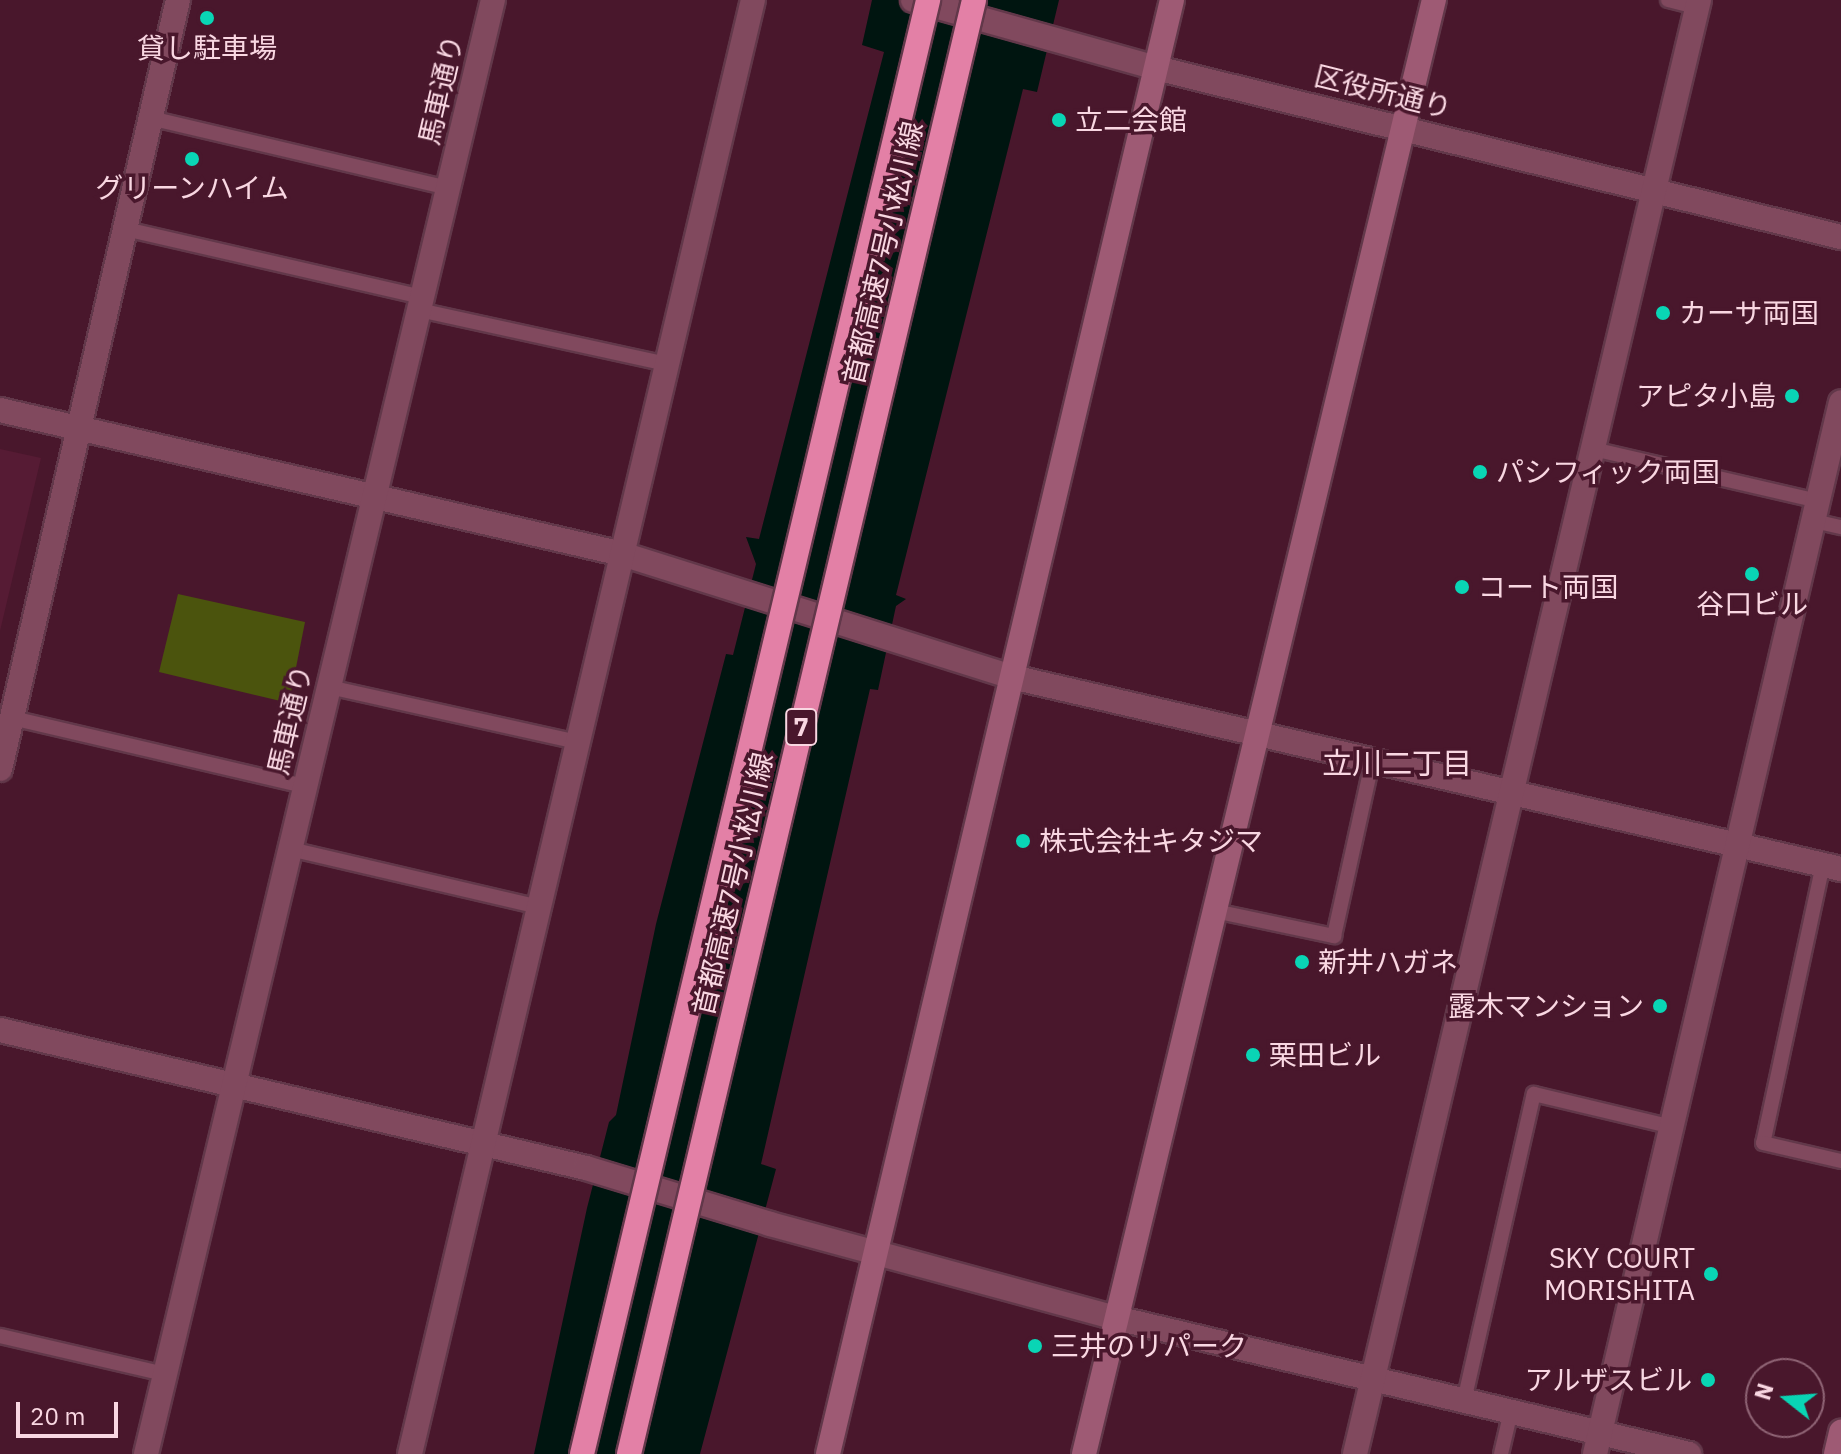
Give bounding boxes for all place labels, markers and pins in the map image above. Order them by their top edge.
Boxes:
marker: 貸し駐車場 [198,9,216,27]
place label: 貸し駐車場 [137,31,277,65]
place label: 立二会館 [1075,103,1187,137]
marker: 立二会館 [1050,111,1068,129]
marker: グリーンハイム [183,150,201,168]
place label: グリーンハイム [94,171,290,205]
place label: カーサ両国 [1679,296,1819,330]
marker: カーサ両国 [1654,304,1672,322]
place label: アピタ小島 [1636,379,1776,413]
marker: アピタ小島 [1783,387,1801,405]
place label: パシフィック両国 [1496,455,1720,489]
marker: パシフィック両国 [1471,463,1489,481]
marker: 谷口ビル [1743,565,1761,583]
place label: コート両国 [1478,570,1618,604]
marker: コート両国 [1453,578,1471,596]
place label: 谷口ビル [1696,587,1808,621]
place label: 株式会社キタジマ [1039,824,1263,858]
marker: 株式会社キタジマ [1014,832,1032,850]
place label: 新井ハガネ [1318,945,1458,979]
marker: 新井ハガネ [1293,953,1311,971]
place label: 露木マンション [1448,989,1644,1023]
marker: 露木マンション [1651,997,1669,1015]
place label: 栗田ビル [1269,1038,1381,1072]
marker: 栗田ビル [1244,1046,1262,1064]
place label: SKY COURT MORISHITA [1544,1241,1695,1307]
marker: SKY COURT MORISHITA [1702,1265,1720,1283]
place label: 三井のリパーク [1051,1329,1247,1363]
marker: 三井のリパーク [1026,1337,1044,1355]
place label: アルザスビル [1524,1363,1692,1397]
marker: アルザスビル [1699,1371,1717,1389]

